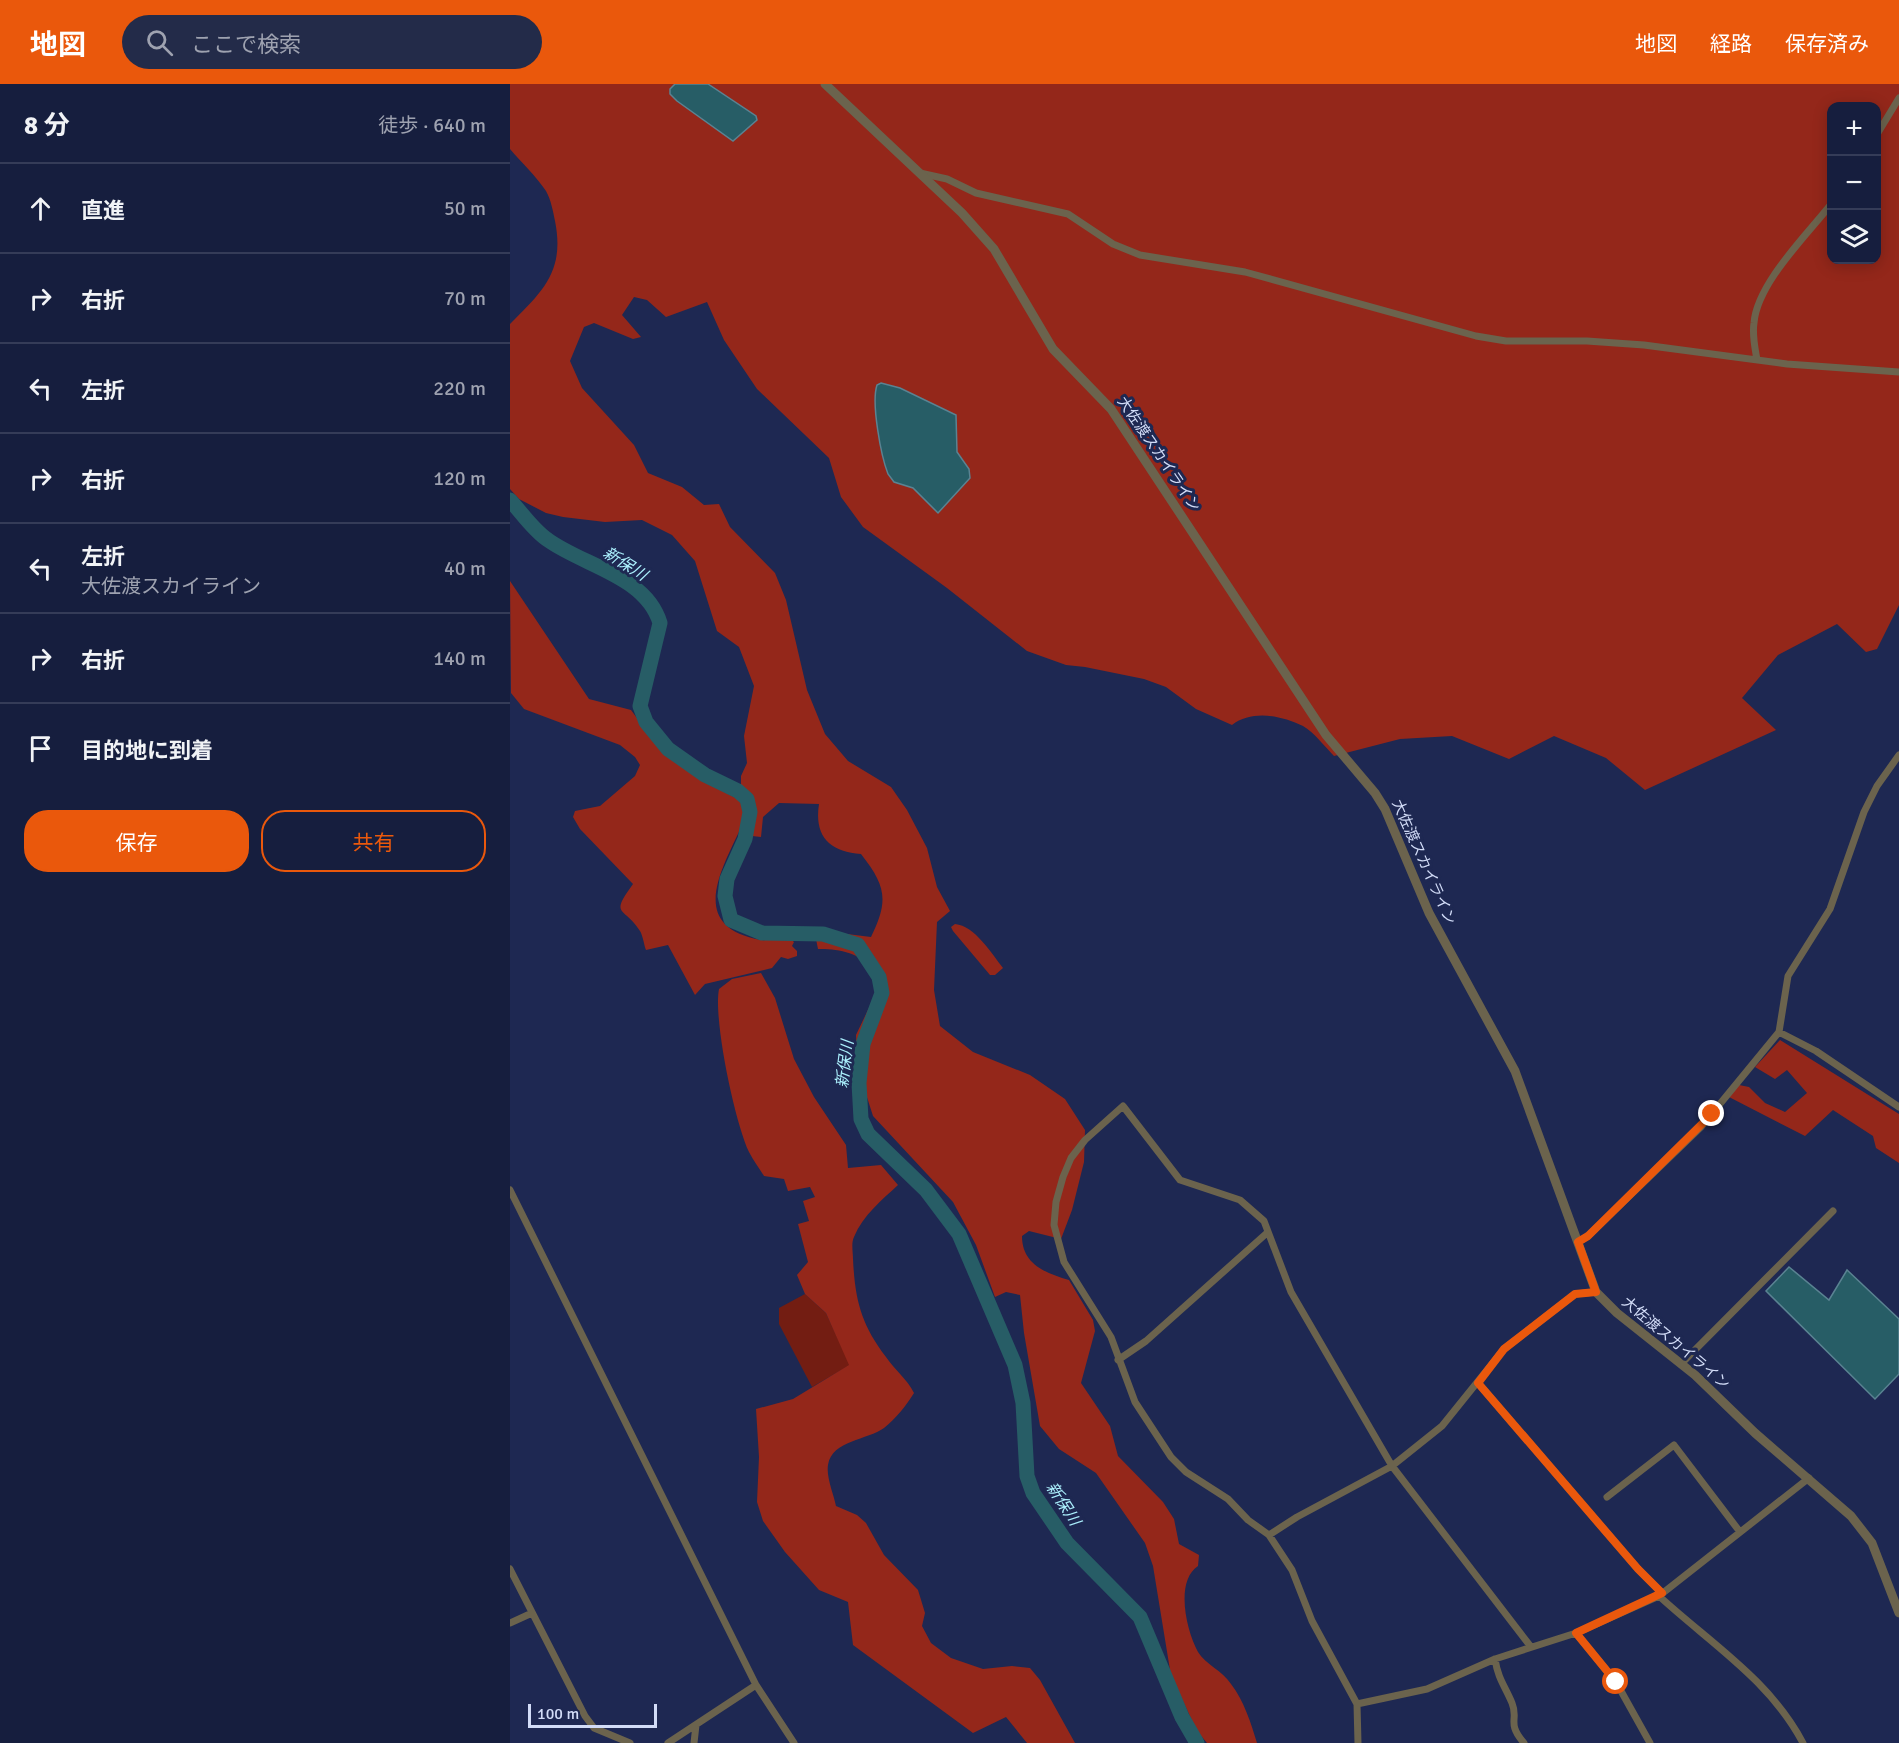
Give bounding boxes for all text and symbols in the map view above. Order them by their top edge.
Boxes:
search box [122,15,542,69]
icon: search [143,26,176,59]
text: 地図 [30,28,86,62]
text: ここで検索 [191,31,301,58]
text: 地図 [1635,31,1677,57]
text: 経路 [1710,31,1752,57]
text: 保存済み [1785,31,1869,57]
map controls [1827,102,1881,264]
button: + [1827,102,1881,156]
text: 8 分 [24,110,70,142]
text: 徒歩 · 640 m [378,113,486,138]
button: − [1827,156,1881,210]
icon: ahead [24,192,57,225]
text: 50 m [444,196,486,221]
text: 直進 [81,197,125,224]
button: layers [1827,210,1881,264]
icon: right [24,282,57,315]
text: 70 m [444,286,486,311]
text: 右折 [81,287,125,314]
icon: left [24,372,57,405]
text: 220 m [433,376,486,401]
text: 左折 [81,377,125,404]
street label: 大佐渡スカイライン [1114,393,1204,515]
icon: right [24,462,57,495]
text: 120 m [433,466,486,491]
text: 右折 [81,467,125,494]
text: 左折 [81,543,125,570]
water label: 新保川 [599,543,652,586]
icon: left [24,552,57,585]
text: 40 m [444,556,486,581]
text: 大佐渡スカイライン [81,574,261,599]
icon: right [24,642,57,675]
text: 140 m [433,646,486,671]
text: 右折 [81,647,125,674]
icon: arrive [24,732,57,765]
text: 目的地に到着 [81,737,213,764]
street label: 大佐渡スカイライン [1388,797,1460,927]
button: 保存 [24,810,249,872]
button: 共有 [261,810,486,872]
water label: 新保川 [832,1037,858,1089]
route end [1698,1100,1724,1126]
street label: 大佐渡スカイライン [1619,1293,1733,1393]
water label: 新保川 [1042,1478,1086,1531]
route start [1602,1668,1628,1694]
scale bar [528,1701,657,1728]
text: 100 m [537,1704,579,1724]

